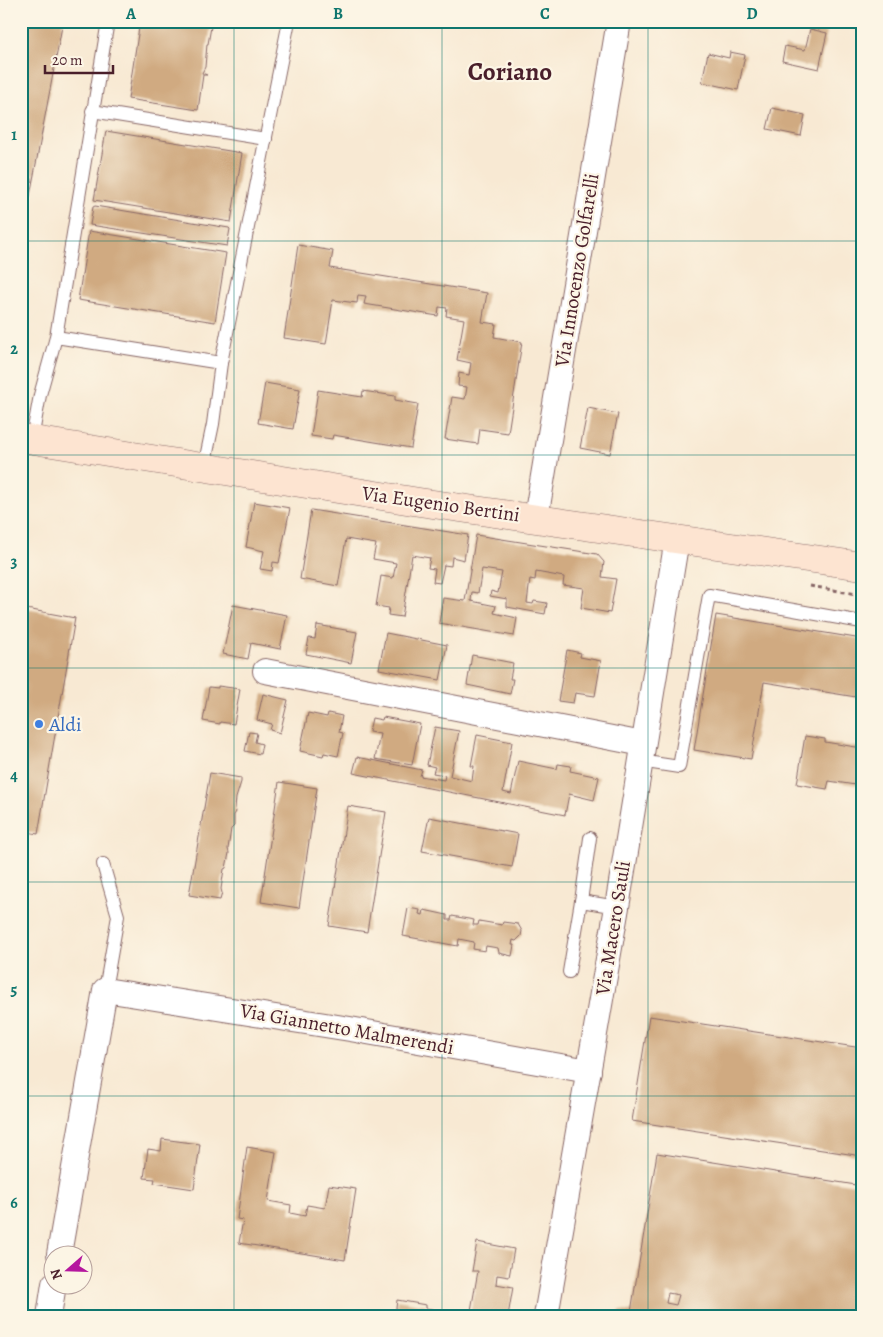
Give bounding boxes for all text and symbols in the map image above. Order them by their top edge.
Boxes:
text: A [125,3,137,25]
text: B [333,3,343,25]
text: C [540,3,550,25]
text: D [746,3,758,25]
scale bar [45,42,112,74]
text: 20 m [52,50,83,70]
district label: Coriano [468,55,552,89]
text: 1 [11,124,17,146]
street label: Via Innocenzo Golfarelli [548,171,606,370]
text: 2 [10,338,18,360]
street label: Via Eugenio Bertini [359,479,522,528]
text: 3 [11,551,18,573]
place label: Aldi [48,711,82,738]
marker: Aldi [33,718,45,730]
text: 4 [10,765,18,787]
street label: Via Macero Sauli [589,859,637,998]
text: 5 [11,979,18,1001]
street label: Via Giannetto Malmerendi [237,997,456,1061]
text: 6 [10,1192,18,1214]
north arrow [42,1244,92,1294]
text: N [46,1266,67,1282]

